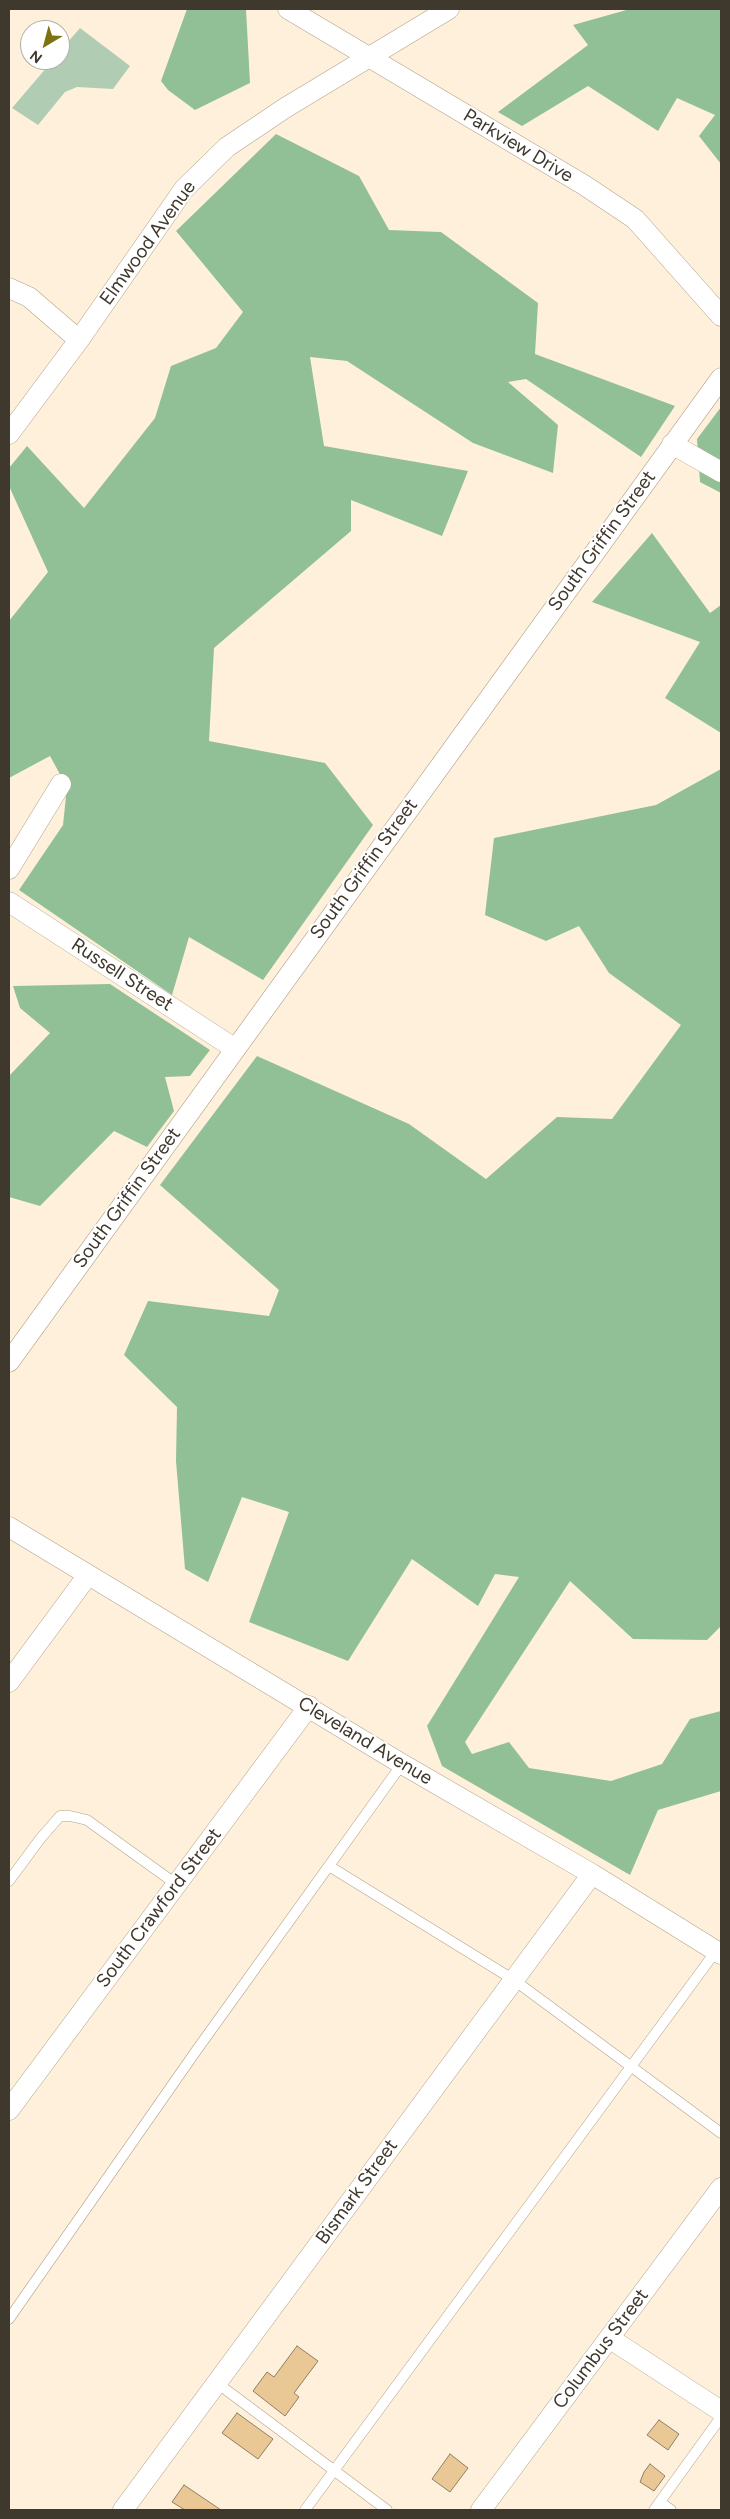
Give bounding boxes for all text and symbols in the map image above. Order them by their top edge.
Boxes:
north arrow [20,20,70,70]
text: N [27,47,46,67]
street label: Parkview Drive [459,104,577,188]
street label: Elmwood Avenue [95,176,201,310]
street label: South Griffin Street [543,466,661,616]
street label: South Griffin Street [305,794,423,944]
street label: Russell Street [67,934,177,1016]
street label: South Griffin Street [68,1123,186,1273]
street label: Cleveland Avenue [294,1692,436,1790]
street label: South Crawford Street [92,1824,226,1992]
street label: Bismark Street [311,2135,403,2249]
street label: Columbus Street [549,2285,653,2413]

